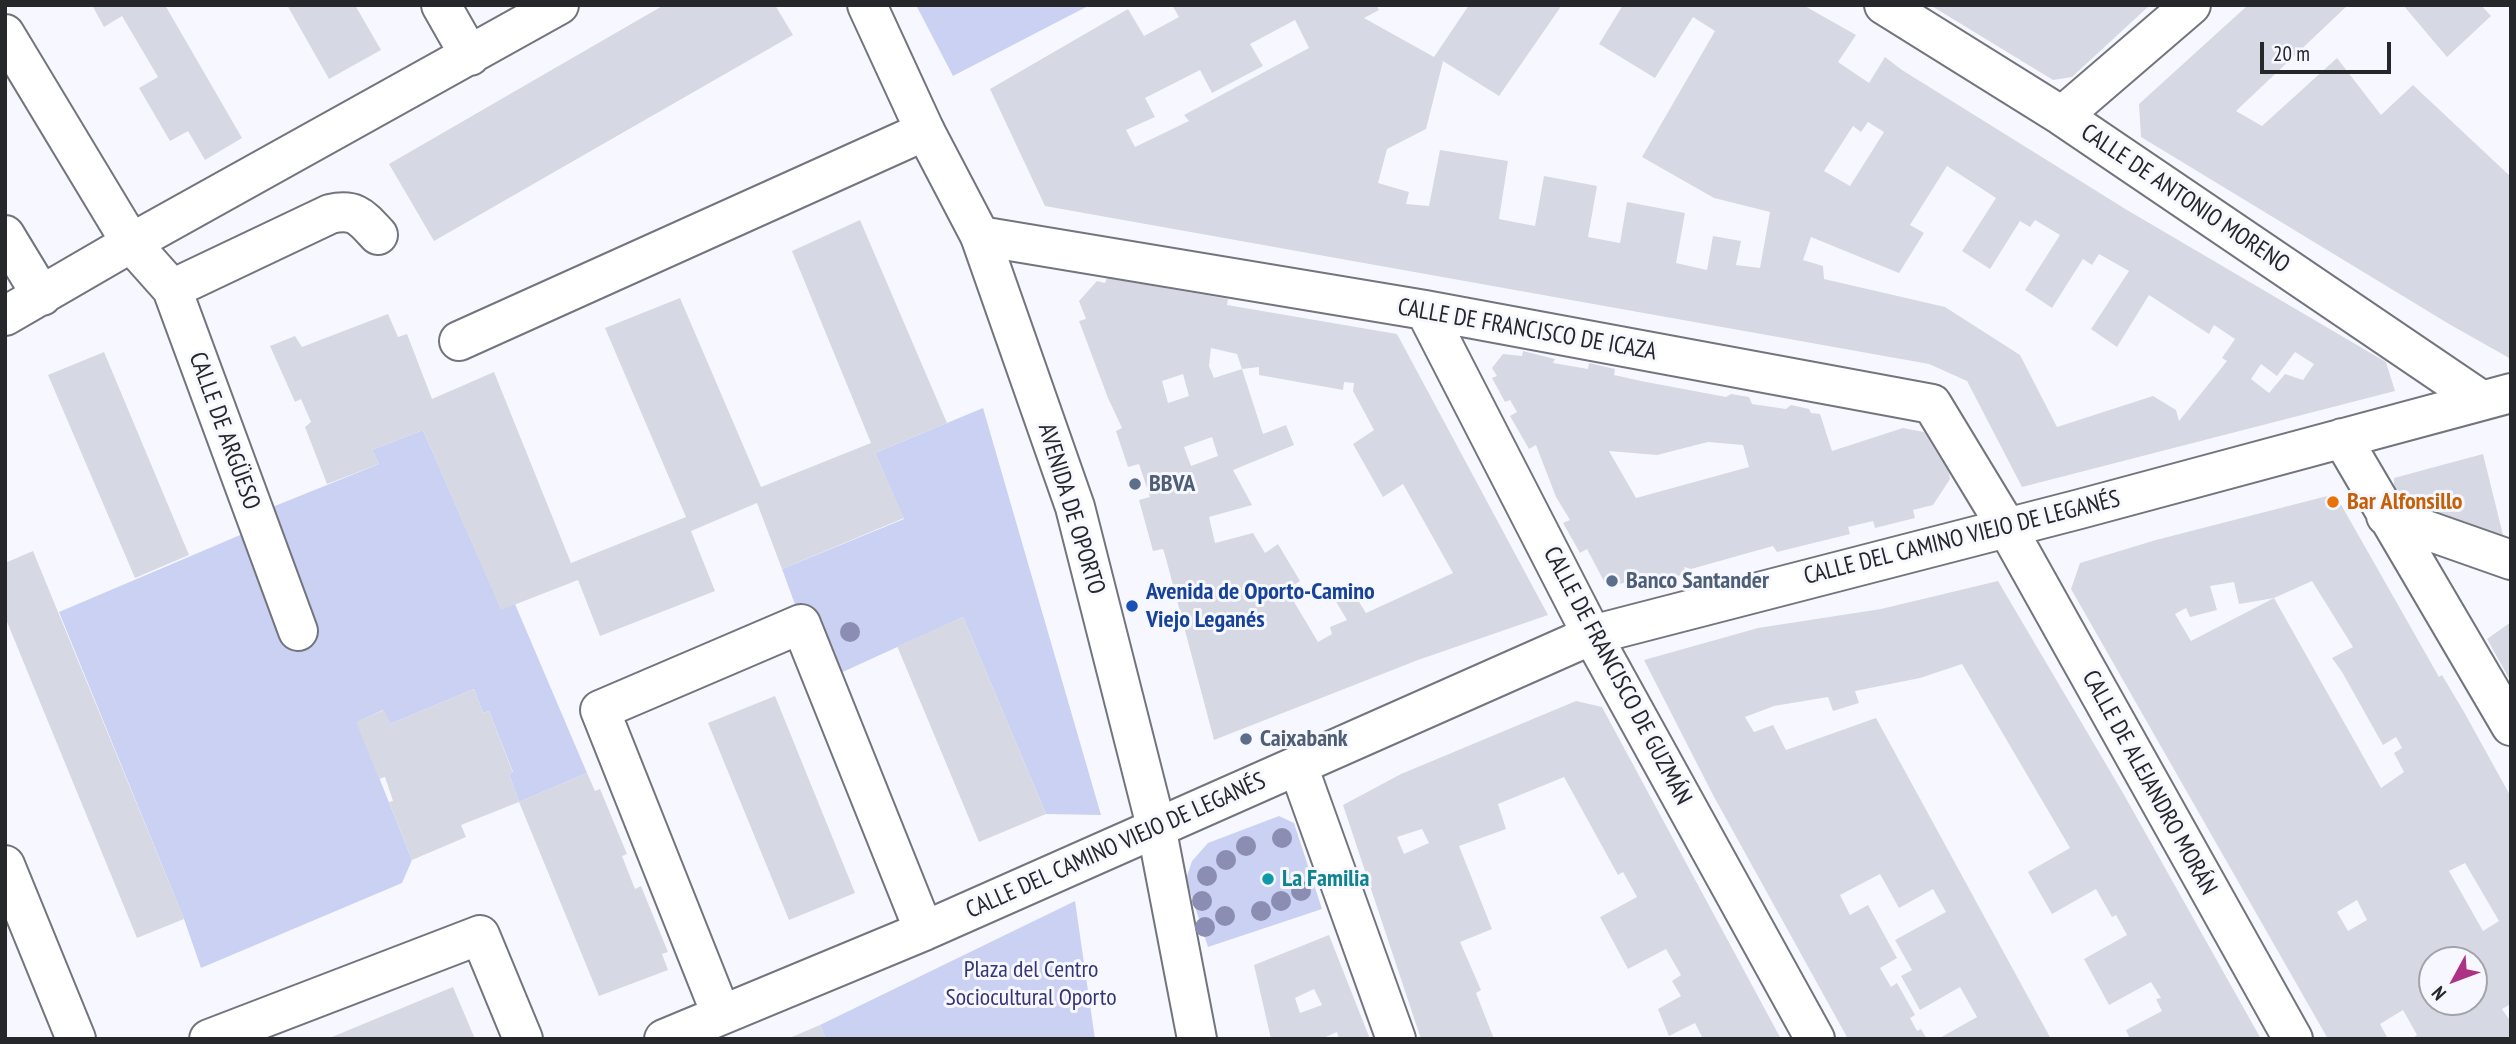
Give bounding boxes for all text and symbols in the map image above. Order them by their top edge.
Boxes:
scale bar [2264,28,2395,72]
text: 20 m [2273,40,2310,67]
street label: CALLE DE ANTONIO MORENO [2075,118,2295,280]
street label: CALLE DE FRANCISCO DE ICAZA [1395,293,1659,367]
street label: CALLE DE ARGÜESO [182,348,266,514]
street label: AVENIDA DE OPORTO [1031,420,1111,598]
place label: BBVA [1149,470,1195,498]
marker: BBVA [1127,476,1143,492]
street label: CALLE DEL CAMINO VIEJO DE LEGANÉS [1801,485,2123,591]
place label: Bar Alfonsillo [2347,488,2462,516]
marker: Bar Alfonsillo [2325,494,2341,510]
street label: CALLE DE FRANCISCO DE GUZMÁN [1537,542,1697,810]
place label: Banco Santander [1626,567,1769,595]
marker: Banco Santander [1604,573,1620,589]
place label: Avenida de Oporto-Camino Viejo Leganés [1146,578,1375,634]
marker: Avenida de Oporto-Camino Viejo Leganés [1124,598,1140,614]
street label: CALLE DE ALEJANDRO MORÁN [2075,666,2223,900]
place label: Caixabank [1260,725,1348,753]
marker: Caixabank [1238,731,1254,747]
street label: CALLE DEL CAMINO VIEJO DE LEGANÉS [962,767,1270,925]
place label: La Familia [1282,865,1369,893]
marker: La Familia [1260,871,1276,887]
north arrow [2418,946,2488,1016]
park label: Plaza del Centro Sociocultural Oporto [945,956,1117,1012]
text: N [2426,982,2451,1005]

